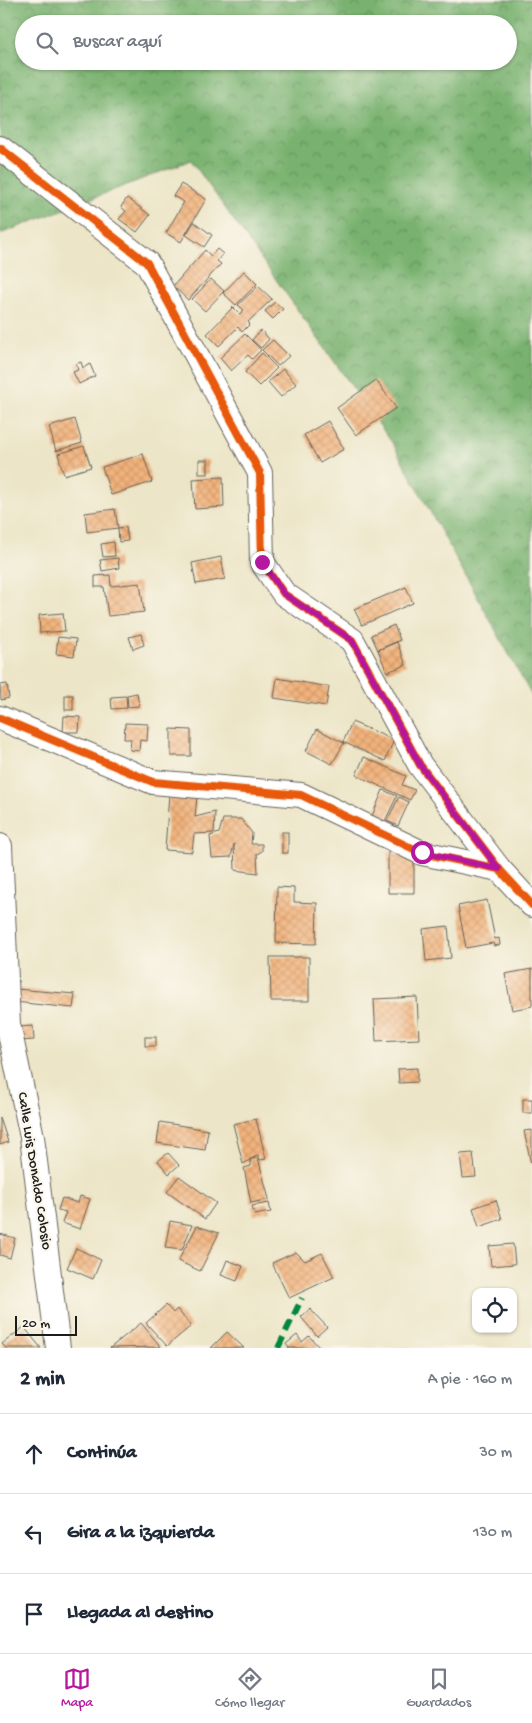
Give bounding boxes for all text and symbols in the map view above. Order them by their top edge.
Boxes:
search box [15,15,517,70]
icon: search [33,29,61,57]
text: Buscar aquí [73,31,162,54]
route end [251,551,274,574]
route start [411,841,434,864]
street label: Calle Luis Donaldo Colosio [13,1091,55,1251]
map controls [472,1288,517,1333]
button: locate [472,1288,517,1333]
scale bar [15,1313,78,1336]
text: 20 m [22,1316,50,1333]
text: 2 min [20,1368,65,1393]
text: A pie · 160 m [428,1371,512,1390]
icon: ahead [20,1440,48,1468]
text: Continúa [67,1442,137,1465]
text: 30 m [479,1444,512,1463]
icon: left [20,1520,48,1548]
text: Gira a la izquierda [67,1522,214,1545]
text: 130 m [473,1524,512,1543]
icon: arrive [20,1600,48,1628]
text: Llegada al destino [67,1602,213,1625]
tab: Mapa [61,1665,93,1712]
tab: Cómo llegar [215,1665,284,1712]
tab: Guardados [406,1665,471,1712]

